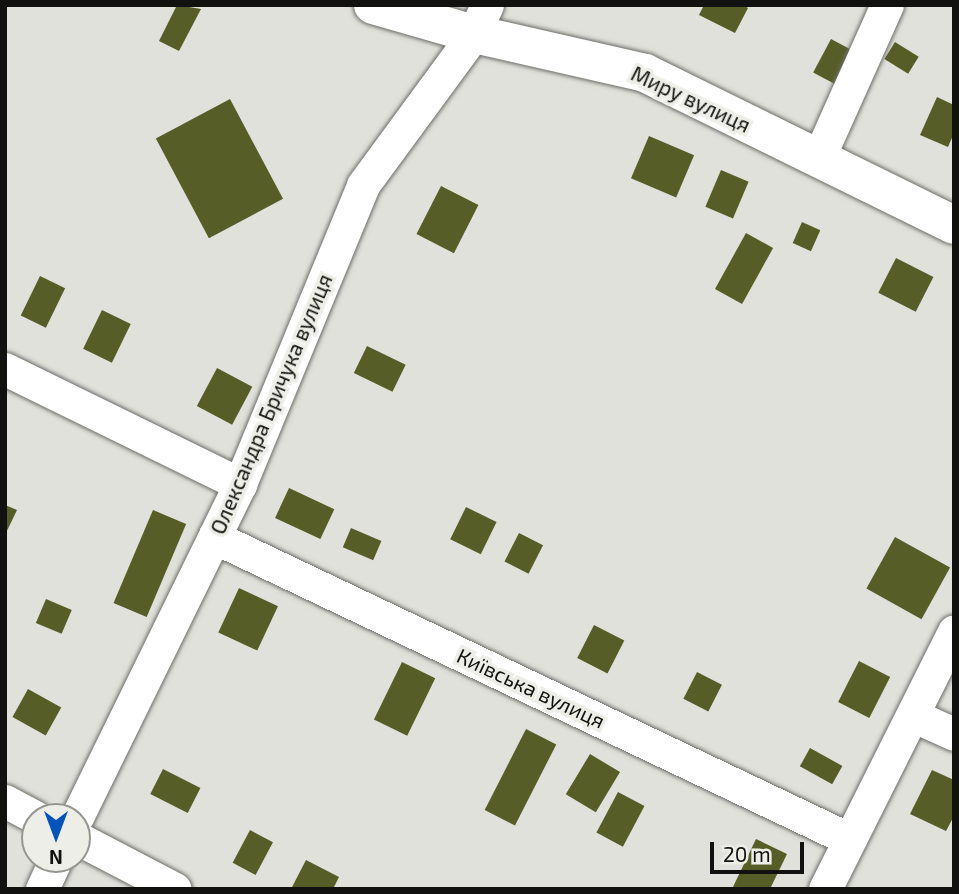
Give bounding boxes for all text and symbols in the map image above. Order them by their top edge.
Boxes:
street label: Миру вулиця [627,60,755,138]
street label: Олександра Бричука вулиця [205,270,337,538]
street label: Київська вулиця [453,643,609,733]
north arrow [21,803,91,873]
scale bar [714,828,808,872]
text: 20 m [723,841,771,866]
text: N [49,846,63,869]

